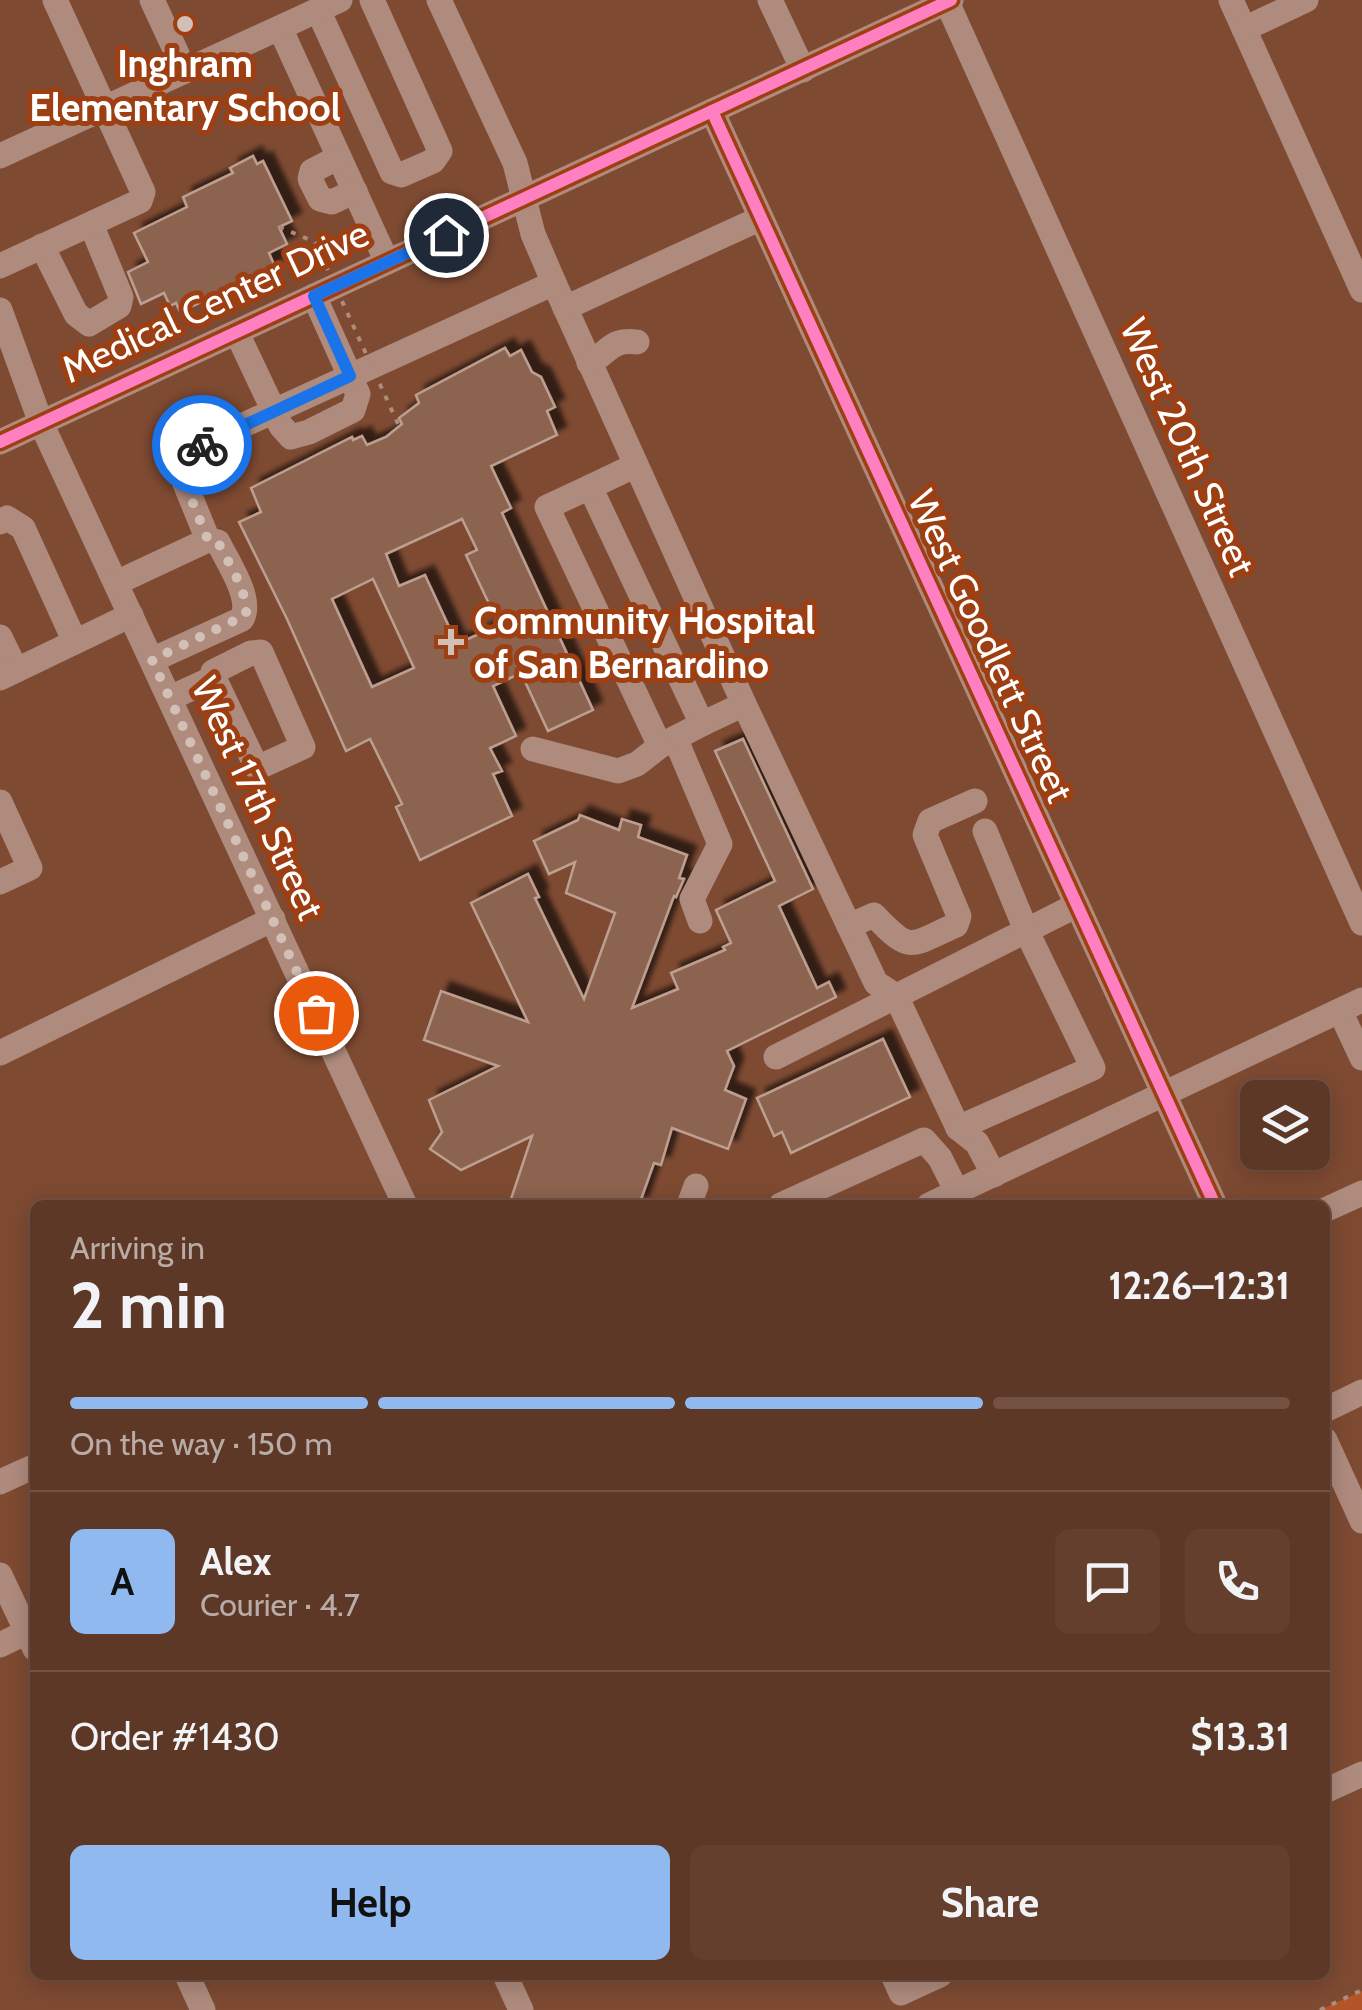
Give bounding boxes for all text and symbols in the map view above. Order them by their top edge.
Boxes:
marker: Inghram Elementary School [174,13,196,35]
place label: Inghram Elementary School [29,40,341,131]
pin [404,193,489,278]
icon: home [419,208,474,263]
street label: Medical Center Drive [54,209,376,393]
street label: West 20th Street [1110,311,1266,583]
courier [152,395,252,495]
icon: bike [175,418,230,473]
street label: West Goodlett Street [898,482,1084,810]
place label: Community Hospital of San Bernardino [474,597,815,688]
marker: Community Hospital of San Bernardino [438,629,464,655]
street label: West 17th Street [181,669,335,927]
pin [274,971,359,1056]
icon: bag [289,986,344,1041]
map controls [1240,1080,1330,1170]
button: layers [1240,1080,1330,1170]
text: Arriving in [70,1228,205,1267]
text: 12:26–12:31 [1108,1262,1290,1309]
text: 2 min [70,1265,227,1344]
text: On the way · 150 m [70,1424,333,1463]
button: chat [1055,1529,1160,1634]
button: phone [1185,1529,1290,1634]
text: Alex [200,1538,271,1585]
text: A [111,1558,134,1605]
text: Courier · 4.7 [200,1585,360,1624]
text: Order #1430 [70,1713,280,1760]
text: $13.31 [1191,1713,1290,1760]
button: Help [70,1845,670,1960]
button: Share [690,1845,1290,1960]

